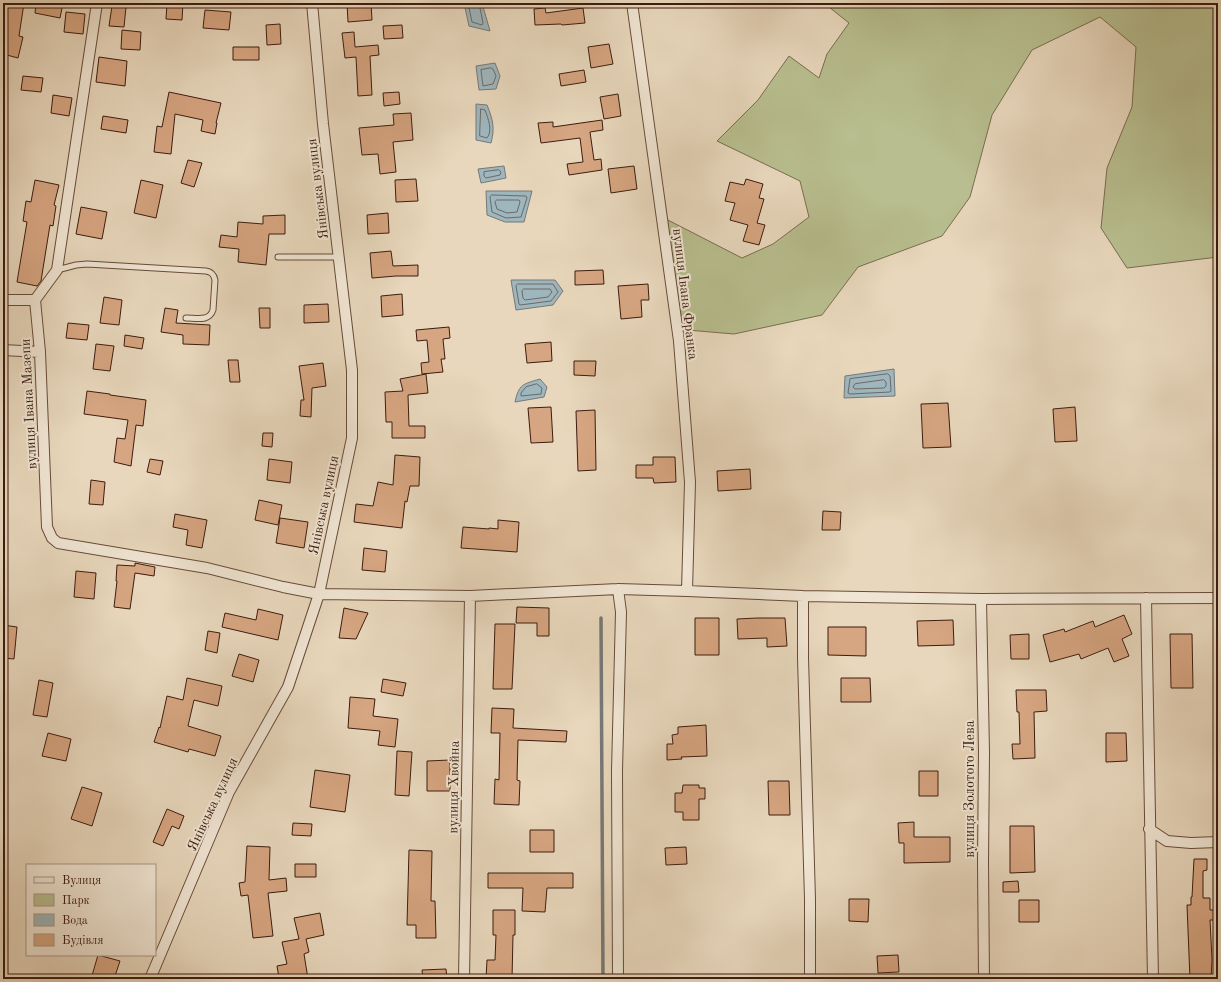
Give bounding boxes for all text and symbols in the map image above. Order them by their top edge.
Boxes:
street label: Янівська вулиця [305,138,331,240]
street label: вулиця Івана Франка [670,228,700,361]
street label: вулиця Івана Мазепи [19,338,39,470]
street label: Янівська вулиця [307,454,341,556]
street label: вулиця Золотого Лева [963,720,977,858]
street label: вулиця Хвойна [446,740,462,834]
street label: Янівська вулиця [185,756,241,853]
legend [26,864,156,956]
text: Вулиця [62,875,101,887]
text: Парк [62,895,90,907]
text: Вода [62,915,88,927]
text: Будівля [62,934,104,947]

